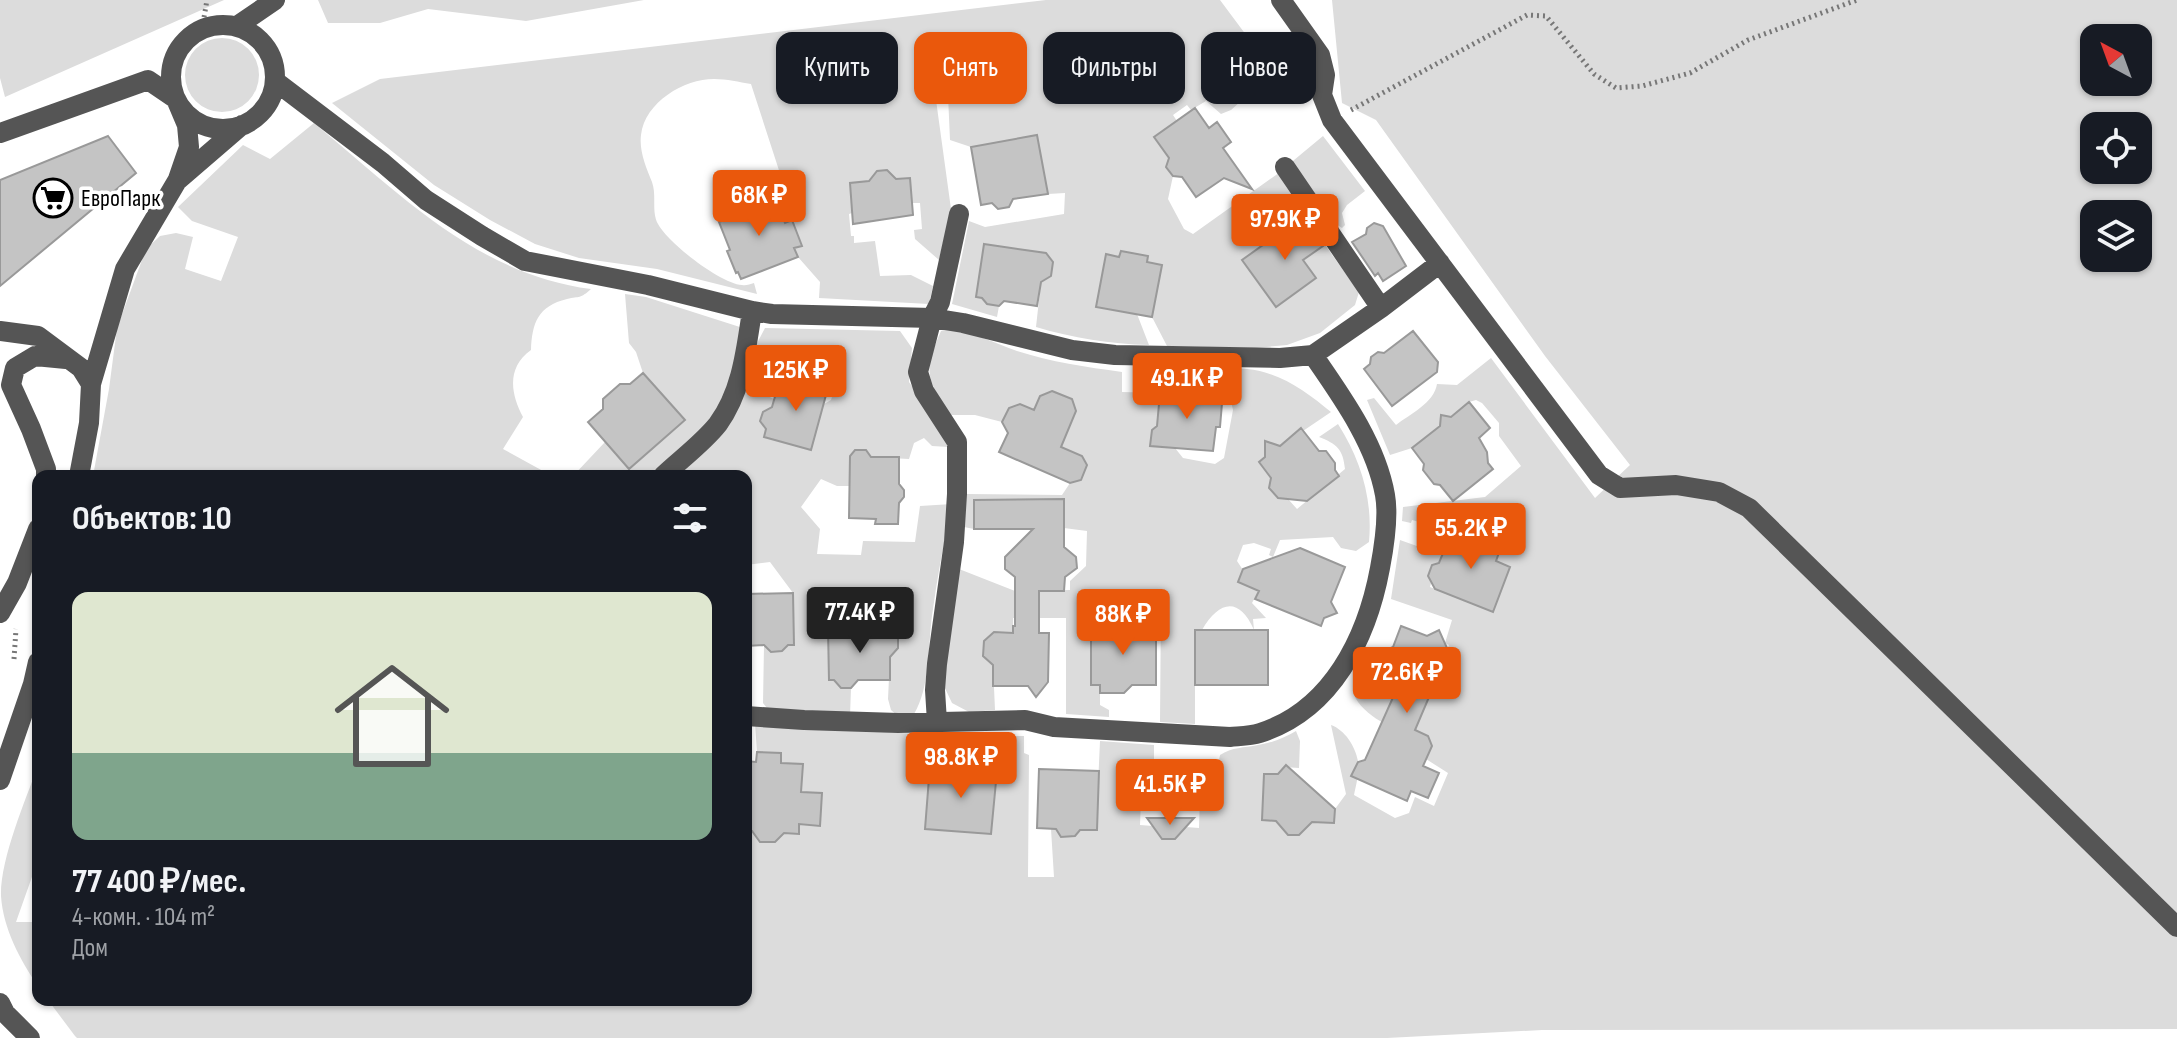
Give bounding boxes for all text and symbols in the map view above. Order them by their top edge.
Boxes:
north arrow [2080,24,2152,96]
map controls [2080,24,2152,272]
chip: Купить [776,32,898,104]
chip: Снять [914,32,1027,104]
chip: Фильтры [1043,32,1185,104]
chip: Новое [1201,32,1316,104]
button: locate [2080,112,2152,184]
pin: 68K ₽ [703,170,815,238]
supermarket icon: ЕвроПарк [32,177,74,219]
text: 68K ₽ [731,180,787,211]
place label: ЕвроПарк [81,184,161,213]
pin: 97.9K ₽ [1211,194,1359,262]
button: layers [2080,200,2152,272]
text: 97.9K ₽ [1249,204,1321,235]
pin: 125K ₽ [731,345,861,413]
pin: 49.1K ₽ [1113,353,1261,421]
text: 125K ₽ [763,355,829,386]
text: 49.1K ₽ [1151,363,1223,394]
icon: filters [668,496,712,540]
text: Объектов: 10 [72,498,232,539]
pin: 55.2K ₽ [1397,503,1545,571]
text: 55.2K ₽ [1435,513,1507,544]
pin: 77.4K ₽ [786,587,934,655]
pin: 88K ₽ [1067,589,1179,657]
text: 77.4K ₽ [825,597,895,628]
text: 88K ₽ [1095,599,1151,630]
icon: home [320,644,464,788]
pin: 72.6K ₽ [1333,647,1481,715]
text: 72.6K ₽ [1371,657,1443,688]
pin: 98.8K ₽ [887,732,1035,800]
text: 98.8K ₽ [924,742,998,773]
pin: 41.5K ₽ [1096,759,1244,827]
text: 41.5K ₽ [1134,769,1206,800]
text: 77 400 ₽/мес. [72,861,246,902]
text: 4-комн. · 104 m² [72,902,215,933]
text: Дом [72,933,108,964]

